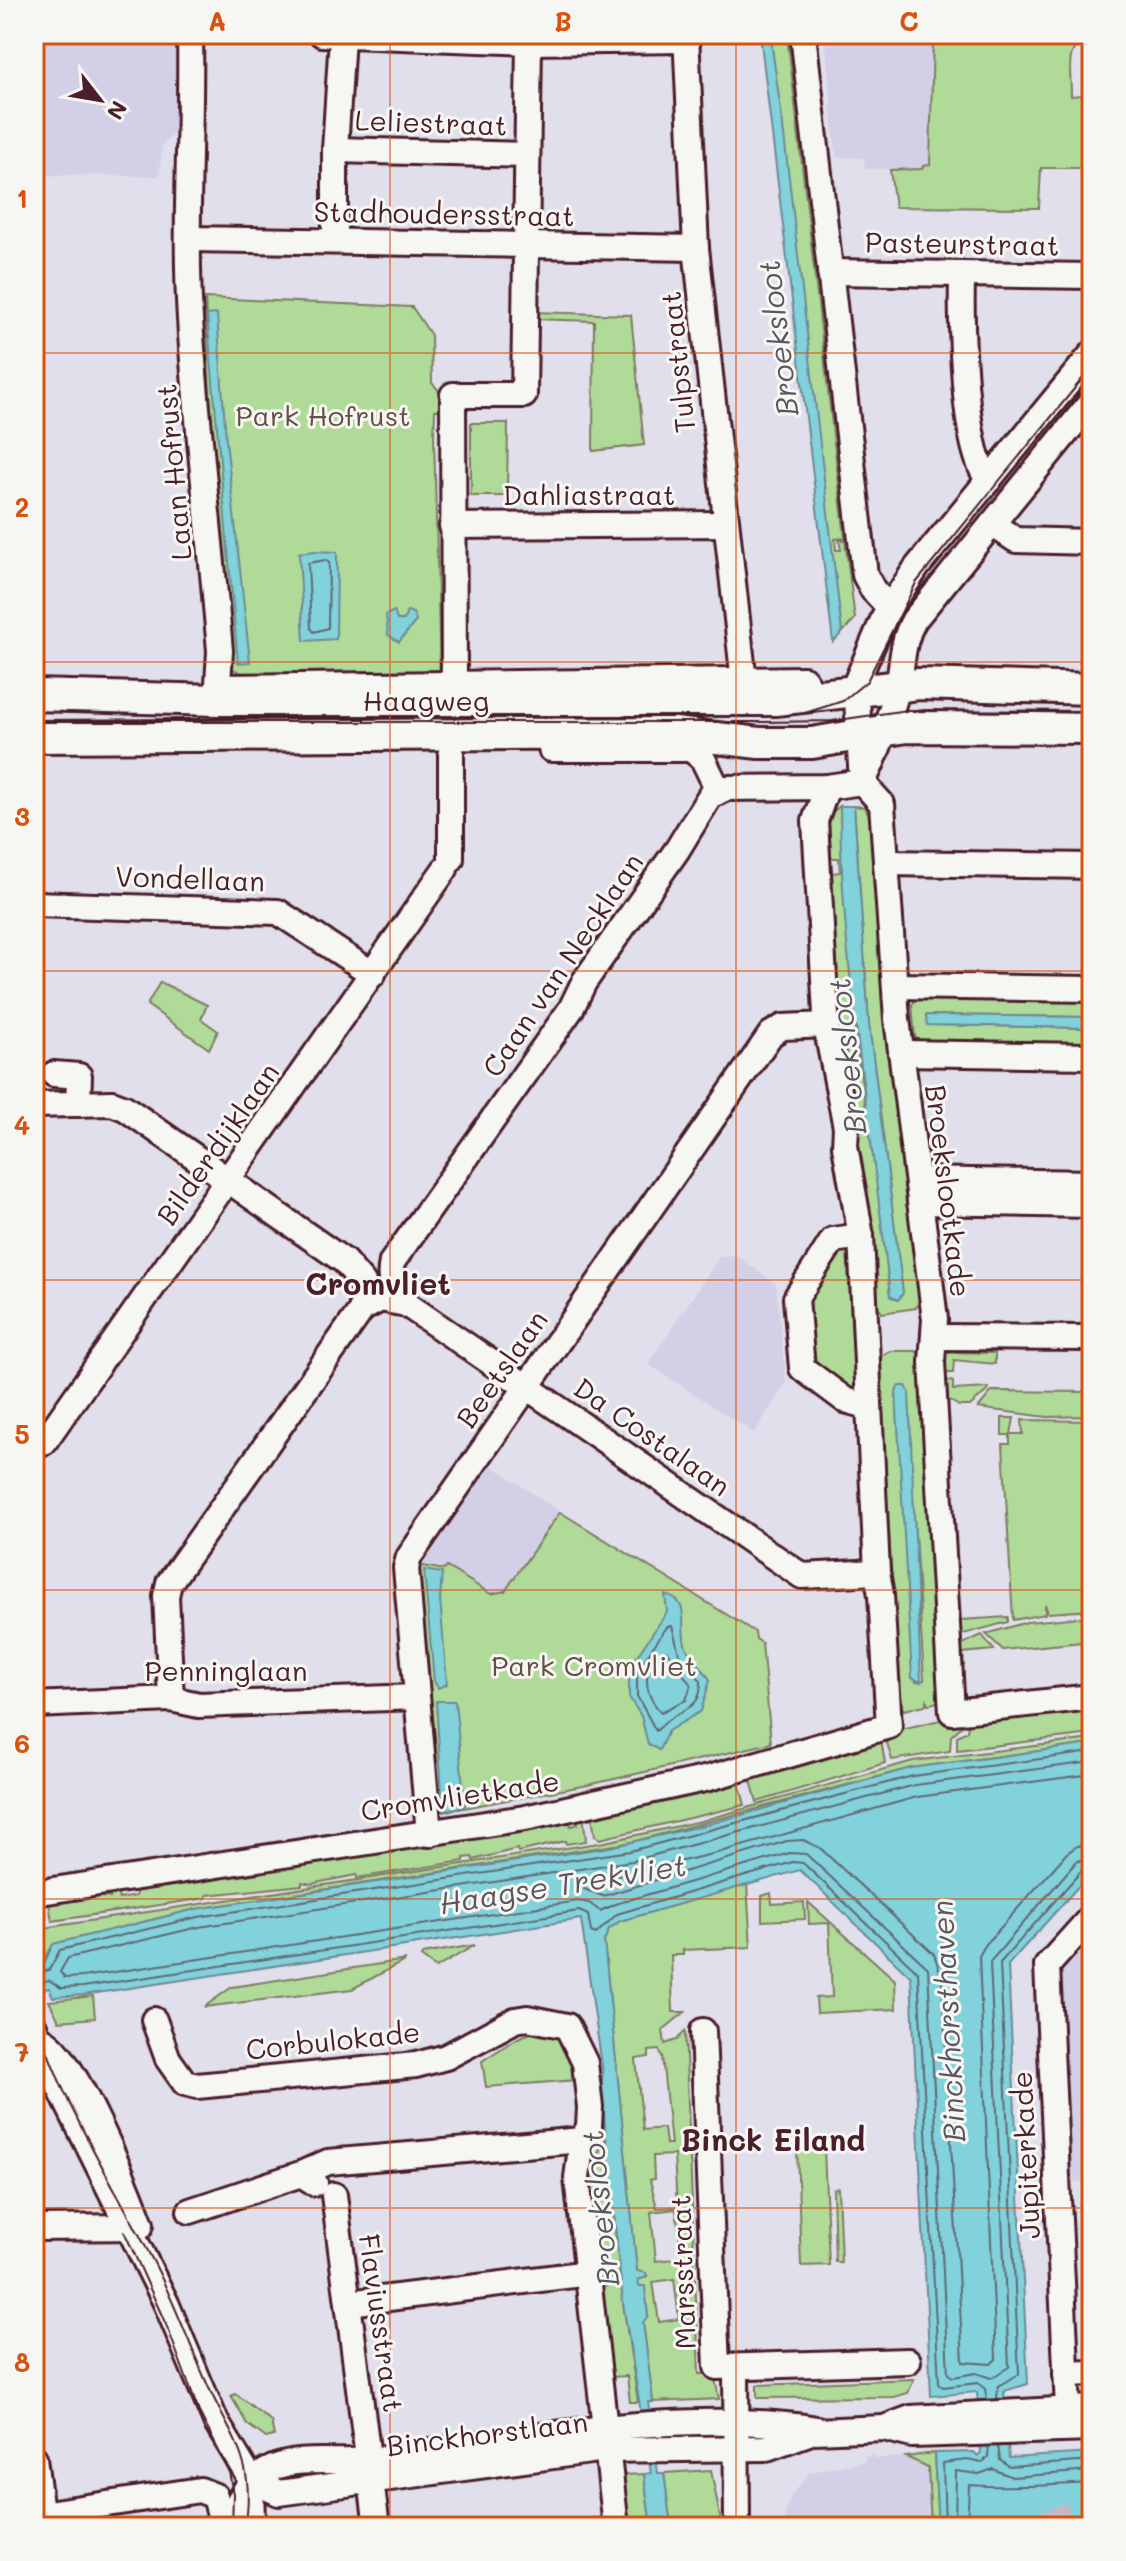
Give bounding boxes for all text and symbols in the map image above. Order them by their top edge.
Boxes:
text: A [208,4,226,38]
text: B [554,4,572,38]
text: C [899,4,919,38]
north arrow [60,60,140,140]
text: N [101,96,134,125]
street label: Leliestraat [354,101,508,143]
text: 1 [16,181,28,215]
street label: Stadhoudersstraat [313,193,575,233]
street label: Pasteurstraat [865,223,1060,263]
water label: Broeksloot [748,258,806,419]
street label: Tulpstraat [652,289,702,435]
street label: Laan Hofrust [147,382,199,562]
park label: Park Hofrust [235,397,411,433]
street label: Dahliastraat [503,476,675,512]
text: 2 [15,490,29,524]
street label: Haagweg [363,682,489,718]
text: 3 [14,799,30,833]
street label: Caan van Necklaan [474,845,651,1083]
street label: Vondellaan [115,857,265,899]
water label: Broeksloot [818,976,874,1136]
street label: Bilderdijklaan [148,1055,286,1232]
street label: Broekslootkade [918,1083,980,1299]
text: 4 [14,1108,30,1142]
district label: Cromvliet [305,1263,451,1303]
street label: Beetslaan [448,1303,555,1434]
street label: Da Costalaan [567,1369,738,1503]
text: 5 [14,1417,30,1451]
park label: Park Cromvliet [491,1647,697,1683]
street label: Penninglaan [144,1652,308,1688]
text: 6 [14,1726,30,1760]
street label: Cromvlietkade [358,1762,562,1828]
water label: Haagse Trekvliet [436,1844,689,1922]
water label: Binckhorsthaven [921,1899,973,2143]
street label: Corbulokade [244,2013,422,2067]
text: 7 [15,2035,29,2069]
street label: Jupiterkade [1003,2070,1047,2240]
district label: Binck Eiland [681,2119,865,2159]
water label: Broeksloot [571,2128,627,2288]
street label: Marsstraat [661,2194,703,2350]
street label: Flaviusstraat [352,2231,412,2414]
text: 8 [14,2345,30,2379]
street label: Binckhorstlaan [384,2403,590,2463]

